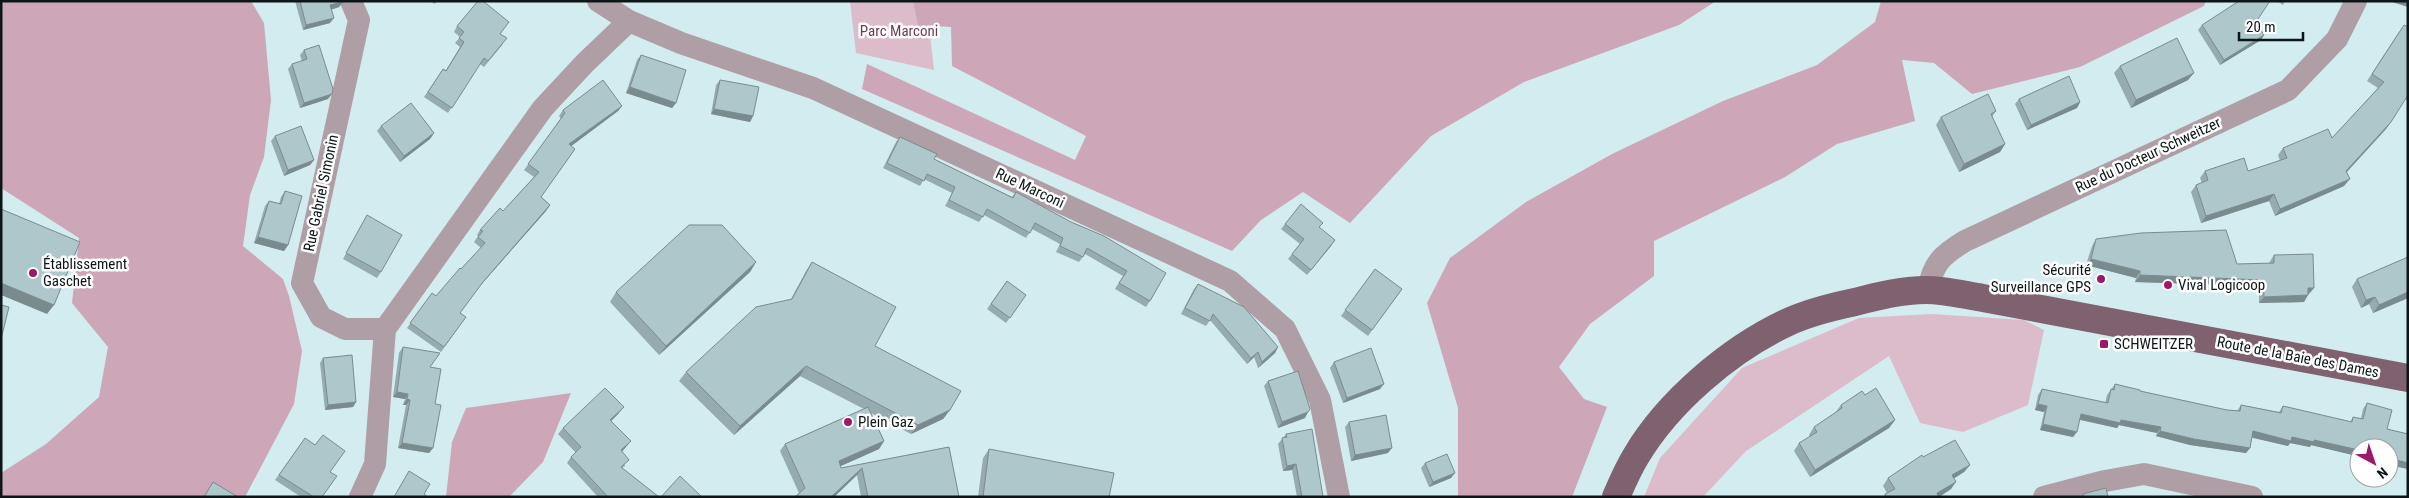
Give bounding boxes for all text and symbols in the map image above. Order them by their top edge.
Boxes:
scale bar [2239,10,2303,42]
text: 20 m [2246,18,2276,36]
park label: Parc Marconi [860,22,938,40]
street label: Rue du Docteur Schweitzer [2072,113,2224,197]
street label: Rue Gabriel Simonin [300,133,342,253]
street label: Rue Marconi [993,164,1067,212]
place label: Établissement Gaschet [43,255,127,290]
place label: Sécurité Surveillance GPS [1991,261,2091,296]
marker: Établissement Gaschet [27,267,39,279]
marker: Sécurité Surveillance GPS [2095,273,2107,285]
place label: Vival Logicoop [2178,276,2265,294]
marker: Vival Logicoop [2162,279,2174,291]
street label: Route de la Baie des Dames [2215,332,2381,382]
place label: SCHWEITZER [2114,335,2193,353]
marker: SCHWEITZER [2098,338,2110,350]
place label: Plein Gaz [858,413,914,431]
marker: Plein Gaz [842,416,854,428]
north arrow [2349,438,2399,488]
text: N [2374,464,2391,482]

